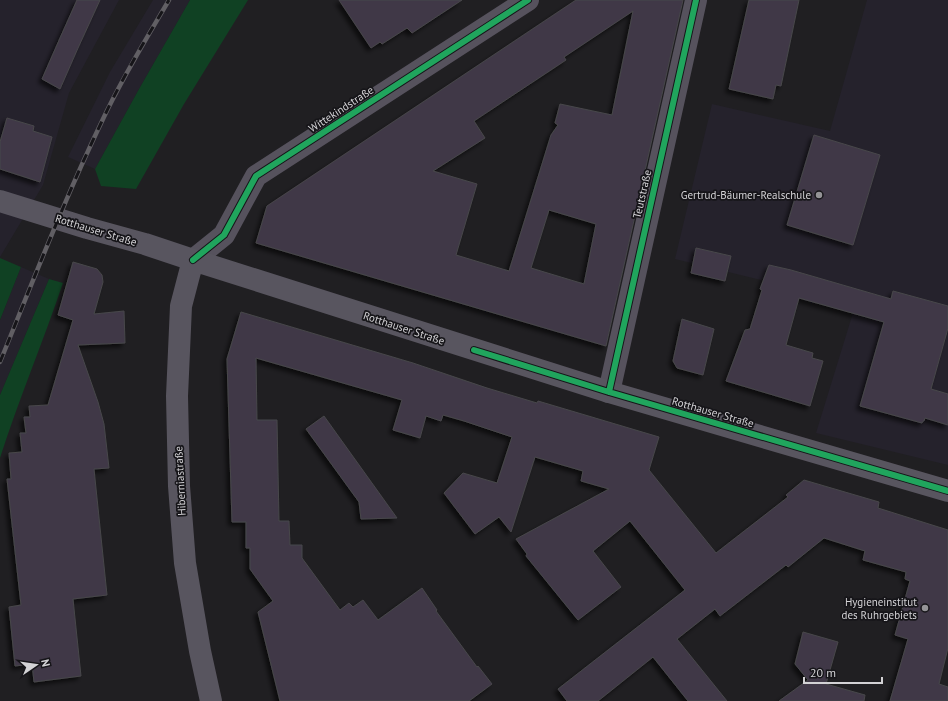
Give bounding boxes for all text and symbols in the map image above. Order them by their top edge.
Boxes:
street label: Wittekindstraße [306,83,377,135]
street label: Teutstraße [630,168,654,220]
place label: Gertrud-Bäumer-Realschule [681,188,811,202]
marker: Gertrud-Bäumer-Realschule [814,190,824,200]
street label: Rotthauser Straße [54,211,139,249]
street label: Rotthauser Straße [362,308,447,348]
street label: Rotthauser Straße [670,394,756,430]
street label: Hiberniastraße [171,445,189,516]
place label: Hygieneinstitut des Ruhrgebiets [841,595,917,622]
marker: Hygieneinstitut des Ruhrgebiets [920,603,930,613]
north arrow [16,645,56,685]
text: N [38,658,53,668]
scale bar [804,659,882,685]
text: 20 m [810,665,836,680]

